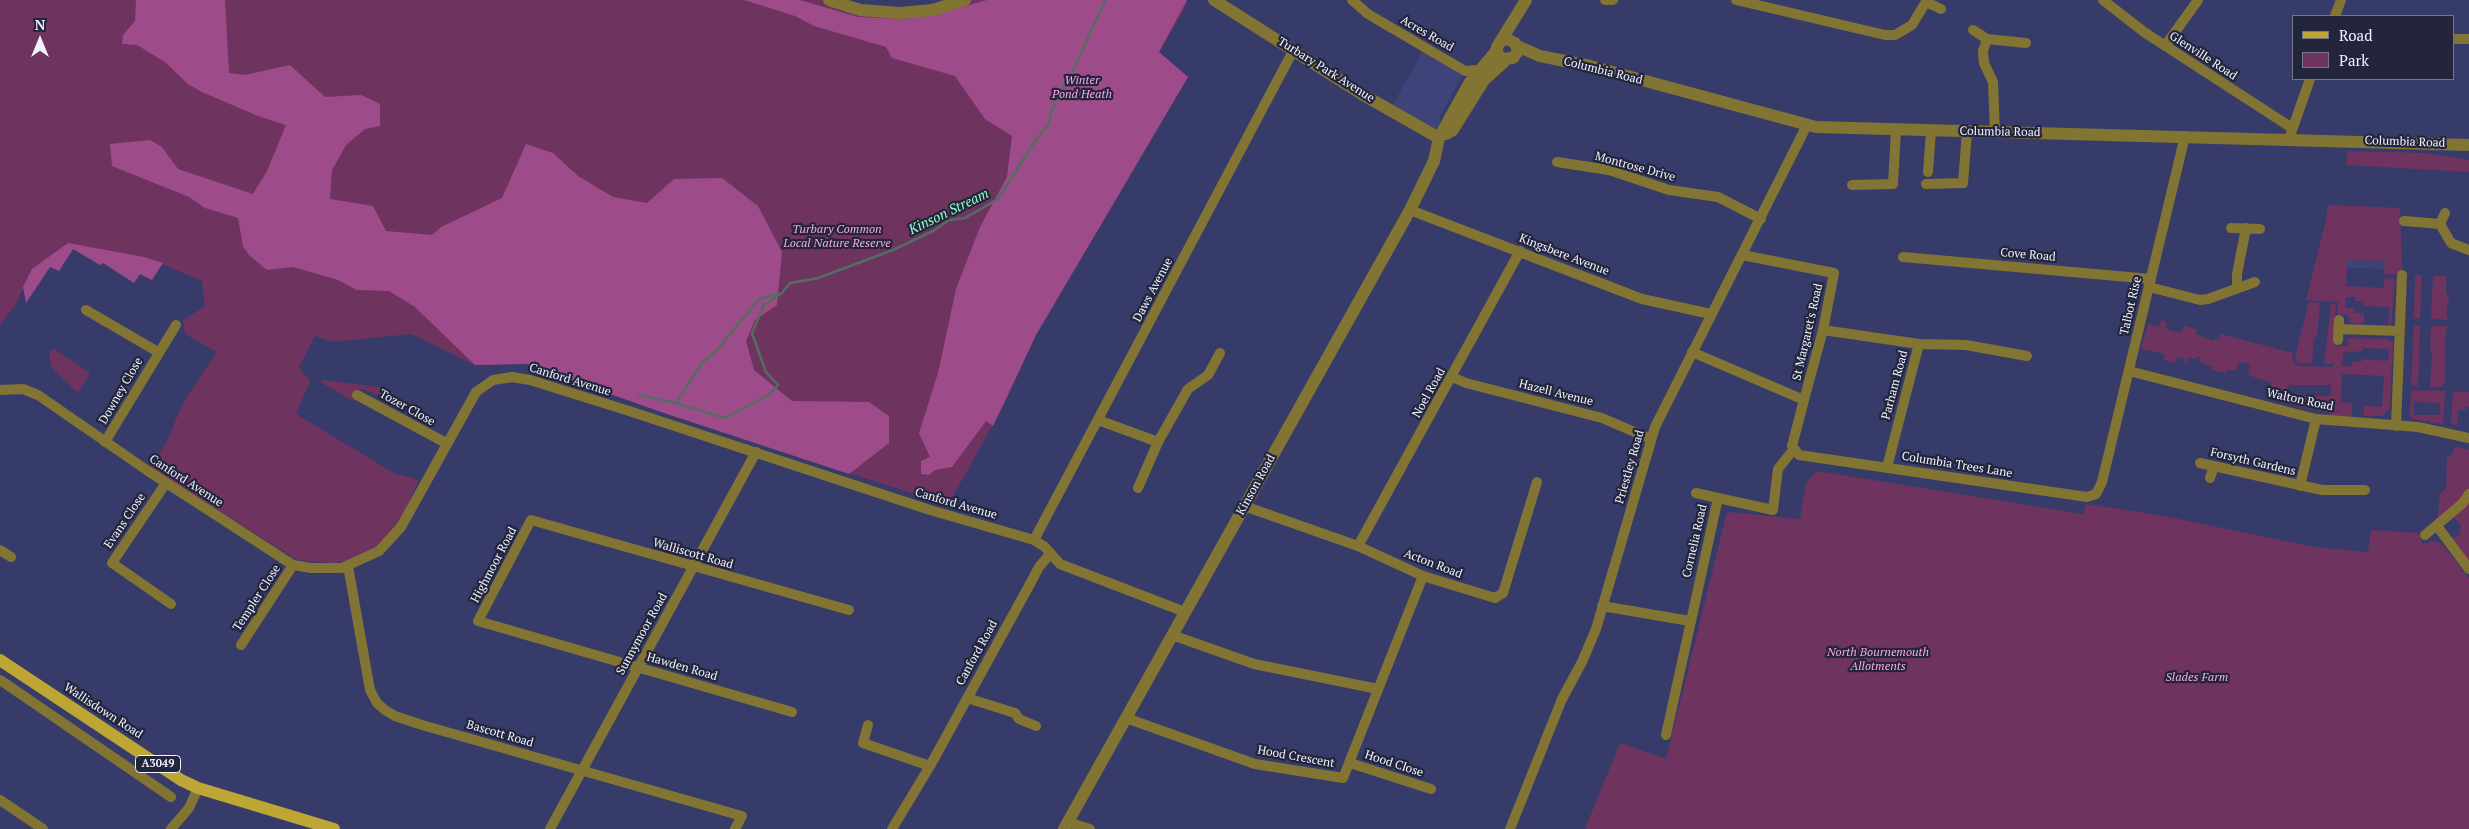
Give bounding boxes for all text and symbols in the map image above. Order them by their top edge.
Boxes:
street label: Acres Road [1398,13,1456,55]
north arrow [15,15,65,65]
text: N [35,15,45,34]
legend [2292,15,2454,80]
text: Road [2339,25,2372,45]
street label: Glenville Road [2167,29,2239,83]
street label: Turbary Park Avenue [1275,34,1377,106]
text: Park [2339,50,2369,70]
street label: Columbia Road [1562,54,1644,88]
park label: Winter Pond Heath [1052,74,1112,102]
street label: Columbia Road [1959,124,2041,140]
street label: Columbia Road [2364,133,2446,151]
street label: Montrose Drive [1593,149,1677,185]
water label: Kinson Stream [906,185,992,239]
park label: Turbary Common Local Nature Reserve [783,223,891,251]
street label: Kingsbere Avenue [1517,231,1611,279]
street label: Cove Road [2000,245,2056,265]
street label: Daws Avenue [1130,255,1176,325]
street label: Talbot Rise [2117,275,2145,337]
street label: St Margaret's Road [1790,282,1826,382]
street label: Parham Road [1879,349,1911,421]
street label: Downey Close [96,355,146,427]
street label: Canford Avenue [527,361,613,399]
street label: Noel Road [1409,366,1449,420]
street label: Hazell Avenue [1517,377,1595,409]
street label: Walton Road [2265,386,2335,414]
street label: Tozer Close [377,387,437,429]
street label: Priestley Road [1613,428,1647,506]
street label: Forsyth Gardens [2209,445,2297,479]
street label: Columbia Trees Lane [1901,449,2013,481]
street label: Canford Avenue [146,452,226,510]
street label: Kinson Road [1233,452,1279,518]
street label: Canford Avenue [913,485,999,523]
street label: Evans Close [101,491,149,551]
street label: Cornelia Road [1680,503,1710,579]
street label: Highmoor Road [468,525,520,605]
street label: Walliscott Road [651,536,735,572]
street label: Acton Road [1402,546,1464,582]
street label: Templer Close [230,562,284,634]
street label: Sunnymoor Road [614,590,670,678]
street label: Canford Road [953,618,1001,688]
park label: North Bournemouth Allotments [1827,646,1929,674]
street label: Hawden Road [645,650,719,684]
park label: Slades Farm [2166,671,2228,685]
street label: Wallisdown Road [61,680,145,742]
street label: Bascott Road [465,718,535,750]
street label: Hood Crescent [1256,743,1336,771]
street label: Hood Close [1363,748,1425,780]
road number: A3049 [136,756,180,772]

